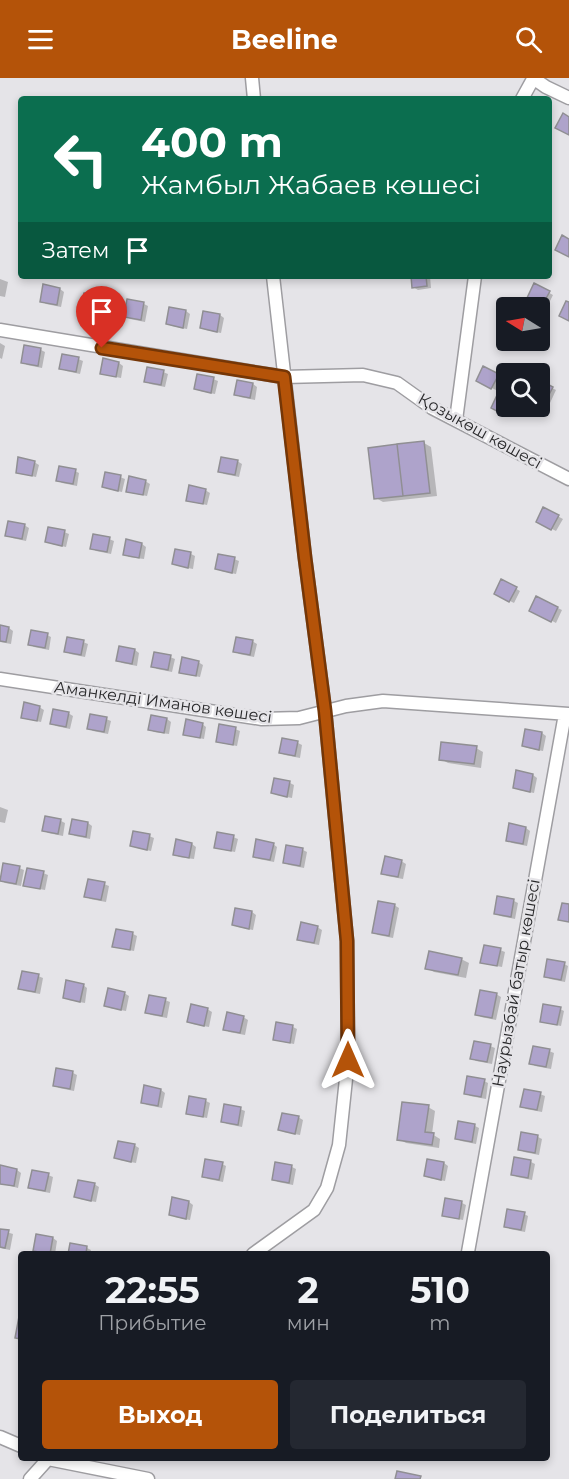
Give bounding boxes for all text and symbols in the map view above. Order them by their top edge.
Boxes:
icon: menu [24,23,57,56]
text: Beeline [231,23,338,56]
icon: search [512,23,545,56]
text: 400 m [141,116,283,168]
icon: left [42,120,120,198]
text: Жамбыл Жабаев көшесі [141,168,481,201]
icon: arrive [121,234,154,267]
text: Затем [42,237,109,264]
pin [76,286,127,348]
icon: arrive [85,295,118,328]
north arrow [496,297,550,351]
map controls [496,297,550,417]
button: search [496,363,550,417]
street label: Қозыкөш көшесі [415,389,545,473]
street label: Аманкелді Иманов көшесі [53,677,273,727]
street label: Наурызбай батыр көшесі [488,877,544,1089]
position arrow [316,1028,380,1092]
text: 22:55 [105,1268,200,1312]
text: 2 [298,1268,319,1312]
text: 510 [410,1268,470,1312]
text: Прибытие [98,1311,207,1335]
text: мин [287,1311,330,1335]
text: m [429,1311,451,1335]
button: Выход [42,1380,278,1449]
button: Поделиться [290,1380,526,1449]

